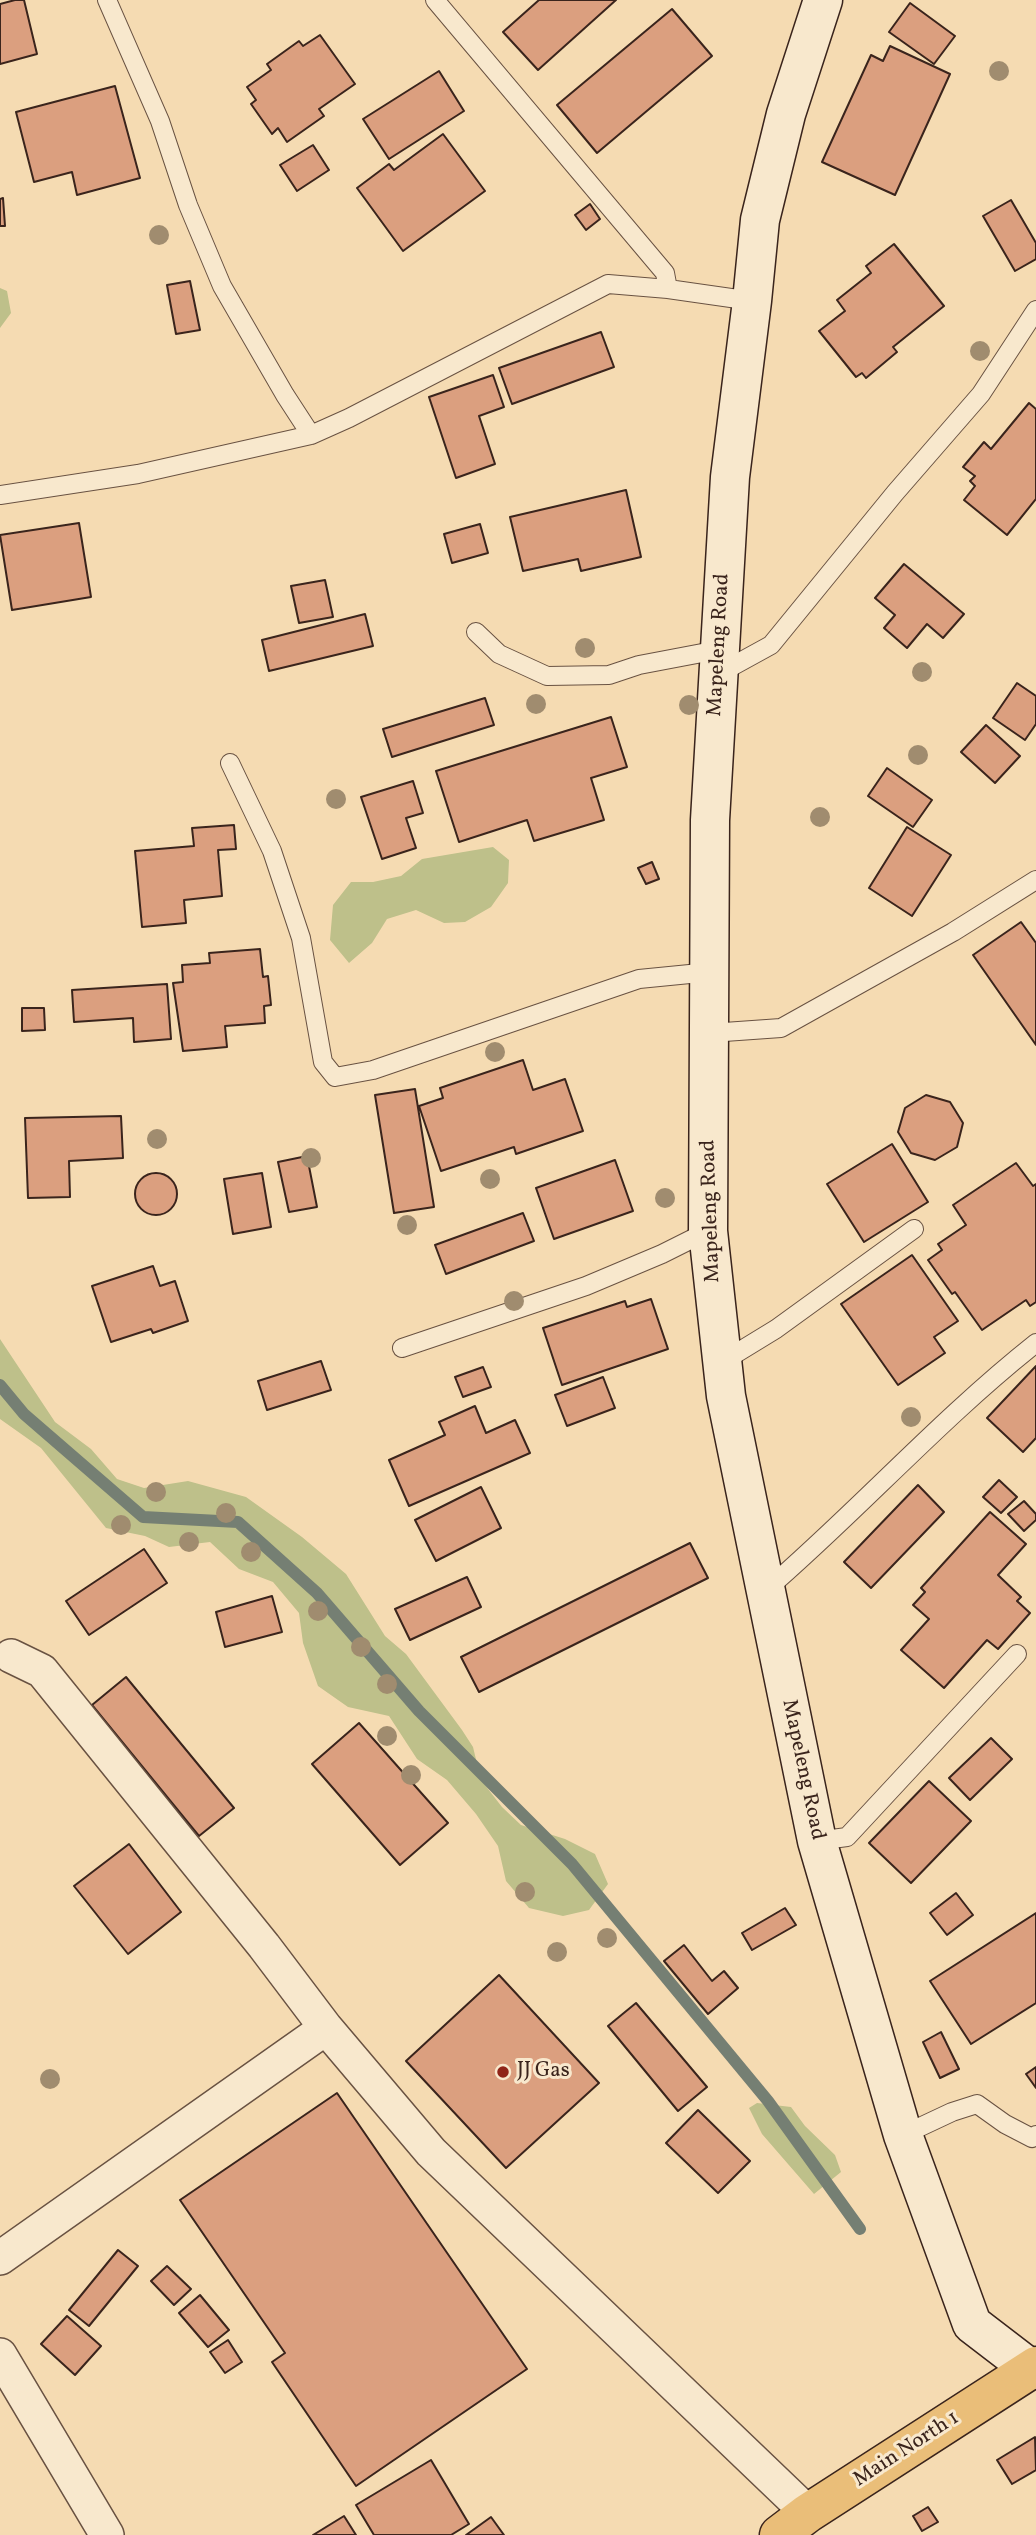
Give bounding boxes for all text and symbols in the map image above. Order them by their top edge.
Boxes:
street label: Mapeleng Road [704,573,736,717]
street label: Mapeleng Road [697,1139,727,1283]
street label: Mapeleng Road [775,1697,829,1843]
place label: JJ Gas [517,2059,570,2085]
marker: JJ Gas [495,2064,511,2080]
street label: Main North 1 [849,2407,965,2493]

